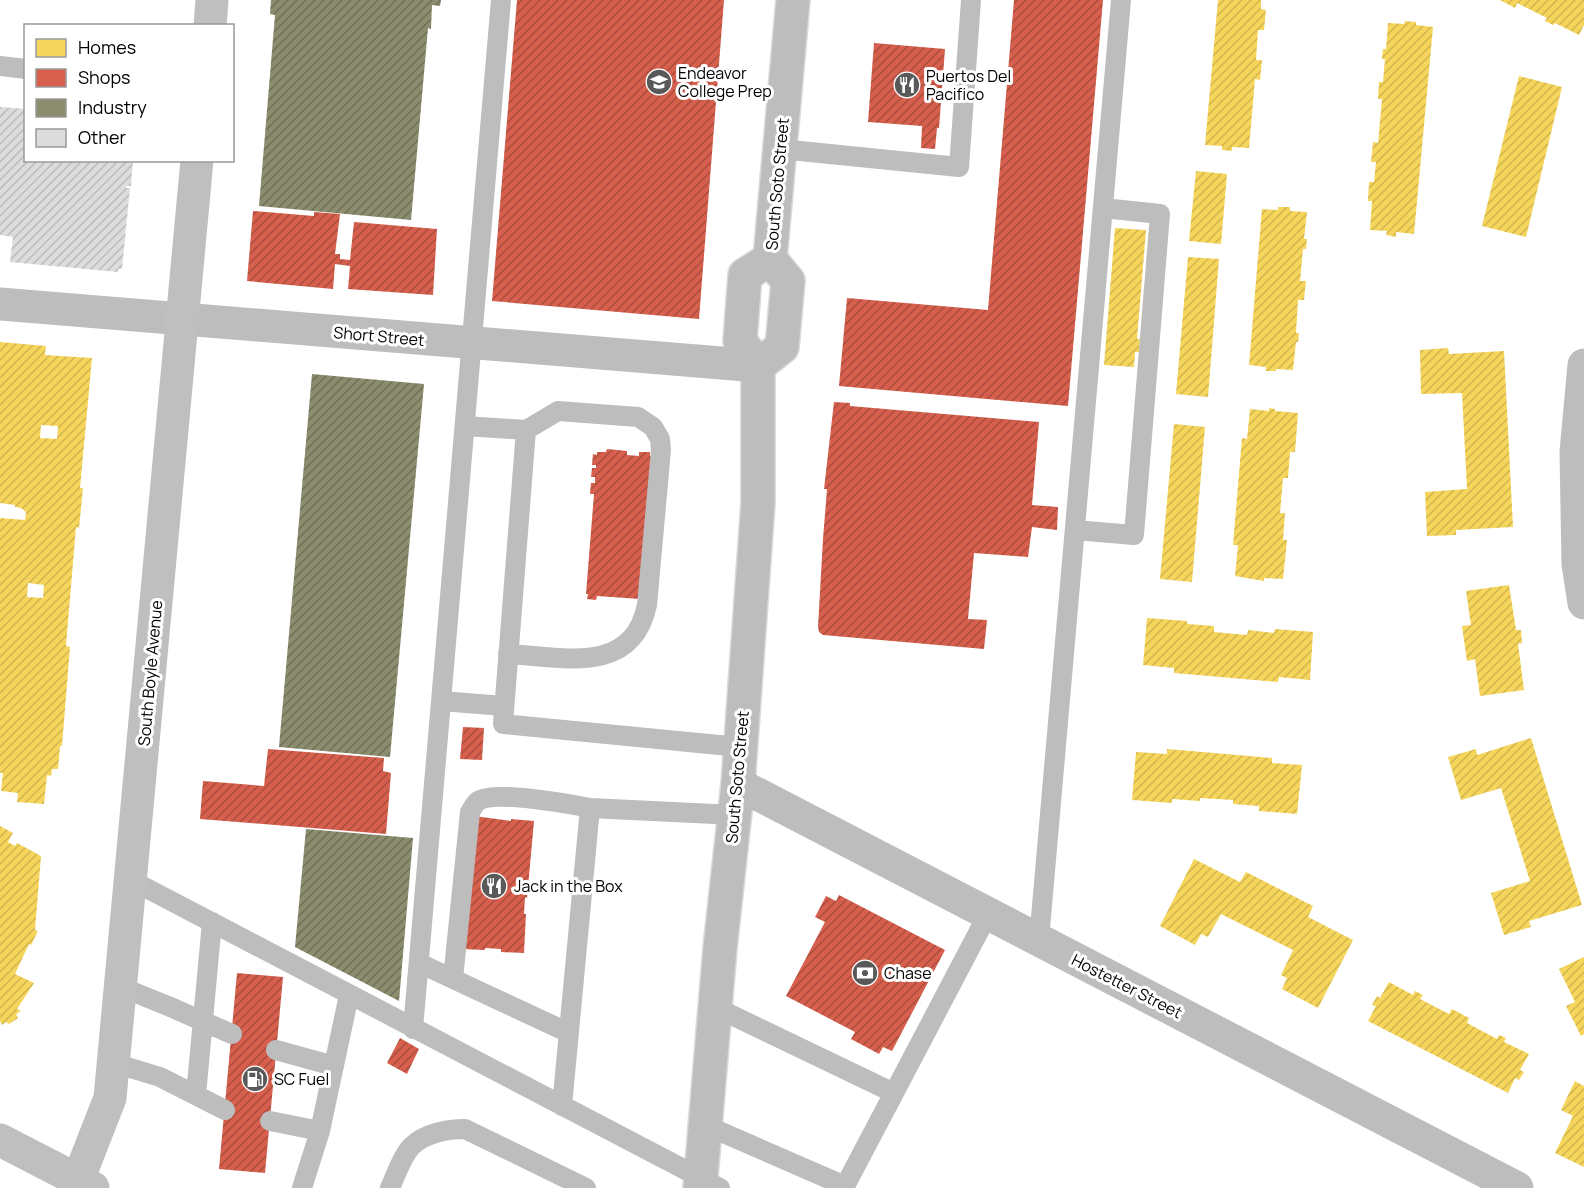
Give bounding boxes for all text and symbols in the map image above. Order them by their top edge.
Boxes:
legend [24,24,234,162]
text: Homes [78,35,136,59]
place label: Endeavor College Prep [678,62,772,102]
text: Shops [78,65,130,89]
place label: Puertos Del Pacifico [926,65,1011,105]
school or university icon: Endeavor College Prep [644,67,674,97]
restaurant icon: Puertos Del Pacifico [892,70,922,100]
text: Industry [78,95,147,119]
street label: South Soto Street [760,117,794,251]
text: Other [78,125,126,149]
street label: Short Street [333,321,425,351]
street label: South Boyle Avenue [133,599,167,747]
street label: South Soto Street [720,710,754,844]
restaurant icon: Jack in the Box [479,871,509,901]
place label: Jack in the Box [514,875,623,897]
street label: Hostetter Street [1068,949,1186,1023]
bank icon: Chase [850,958,880,988]
place label: Chase [884,962,932,984]
fuel station icon: SC Fuel [240,1064,270,1094]
place label: SC Fuel [274,1068,329,1090]

